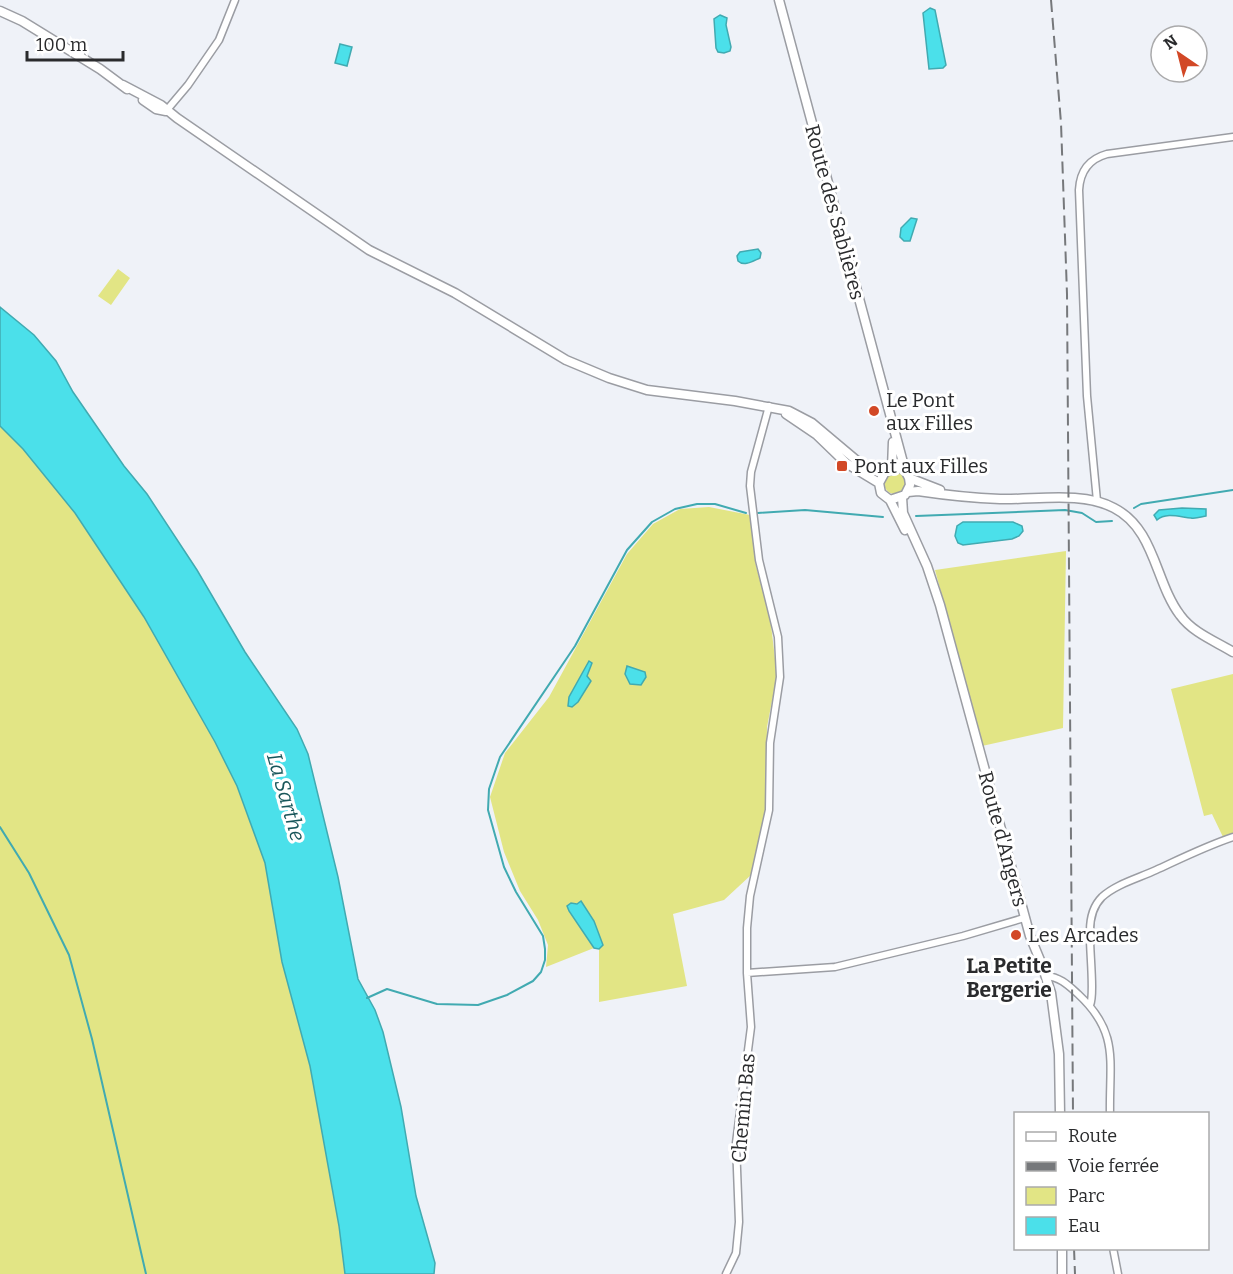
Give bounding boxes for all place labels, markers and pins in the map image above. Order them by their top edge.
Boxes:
place label: Le Pont aux Filles [886,388,973,435]
marker: Le Pont aux Filles [867,404,881,418]
place label: Pont aux Filles [854,454,988,478]
marker: Pont aux Filles [835,459,849,473]
place label: Les Arcades [1028,923,1139,947]
marker: Les Arcades [1009,928,1023,942]

